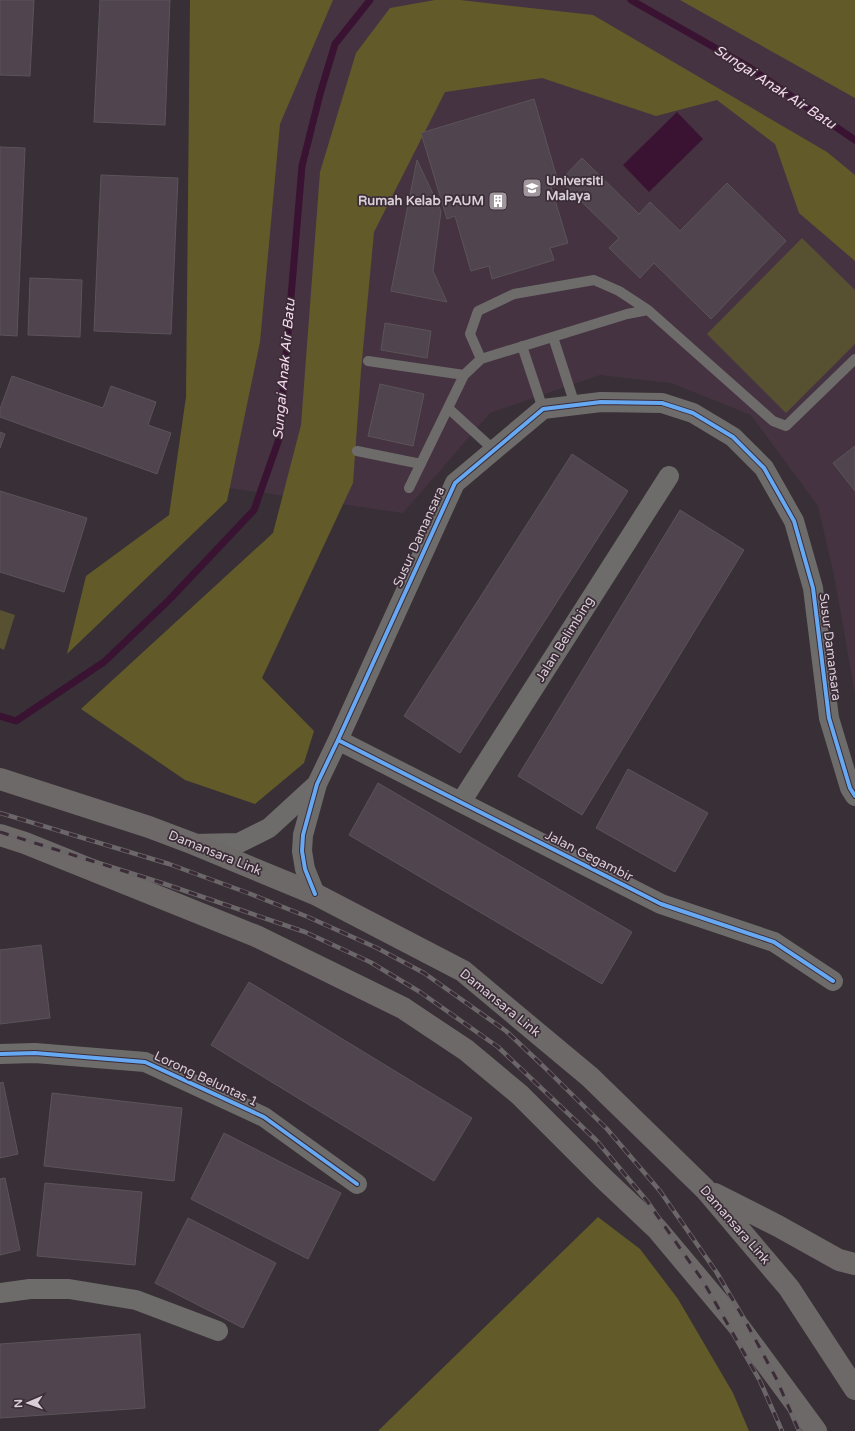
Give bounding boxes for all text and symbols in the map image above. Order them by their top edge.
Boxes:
water label: Sungai Anak Air Batu [711,41,840,133]
place label: Universiti Malaya [546,173,604,204]
school or university icon: Universiti Malaya [521,177,543,199]
building icon: Rumah Kelab PAUM [487,190,509,212]
place label: Rumah Kelab PAUM [358,193,484,209]
water label: Sungai Anak Air Batu [269,296,299,440]
street label: Susur Damansara [390,484,448,590]
street label: Susur Damansara [815,592,845,702]
street label: Jalan Belimbing [532,593,598,685]
street label: Damansara Link [166,827,264,879]
street label: Jalan Gegambir [542,827,636,885]
street label: Damansara Link [456,966,544,1040]
street label: Lorong Beluntas 1 [151,1048,261,1110]
street label: Damansara Link [696,1182,774,1268]
north arrow [8,1383,48,1423]
text: N [12,1399,25,1408]

